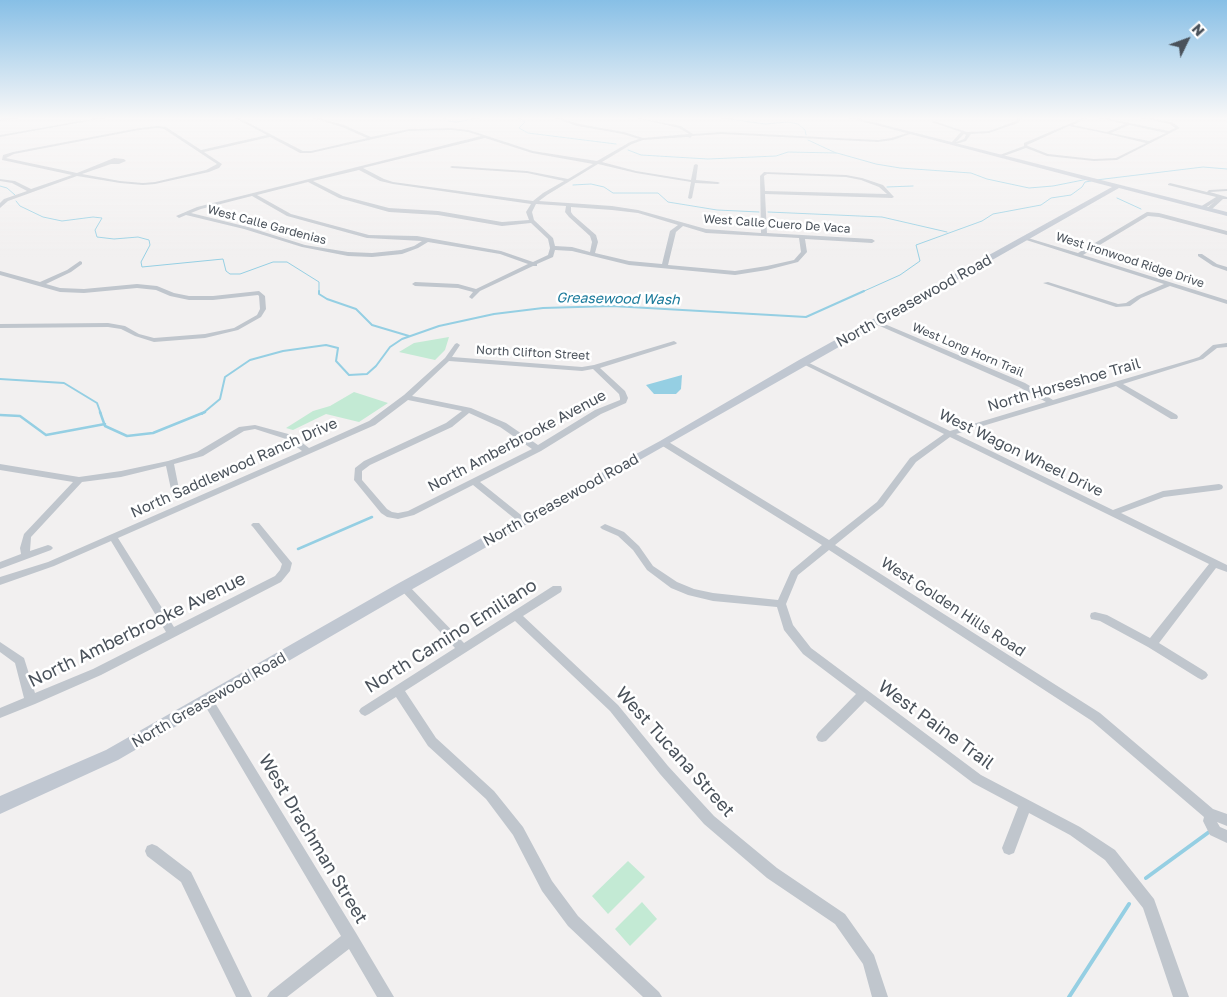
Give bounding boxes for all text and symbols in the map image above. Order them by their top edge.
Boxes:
north arrow [1162,15,1212,65]
text: N [1189,20,1208,39]
street label: West Calle Gardenias [206,202,328,248]
street label: West Calle Cuero De Vaca [703,212,851,236]
street label: West Ironwood Ridge Drive [1054,229,1206,291]
street label: North Greasewood Road [833,251,995,351]
water label: Greasewood Wash [556,290,680,308]
street label: West Long Horn Trail [910,320,1026,380]
street label: North Clifton Street [476,343,590,363]
street label: North Horseshoe Trail [986,355,1142,415]
street label: North Amberbrooke Avenue [425,386,609,496]
street label: West Wagon Wheel Drive [936,405,1106,501]
street label: North Saddlewood Ranch Drive [128,414,340,522]
street label: North Greasewood Road [480,450,642,550]
street label: West Golden Hills Road [877,553,1029,661]
street label: North Amberbrooke Avenue [25,568,249,692]
street label: North Camino Emiliano [361,574,541,698]
street label: North Greasewood Road [129,648,289,752]
street label: West Paine Trail [874,676,998,774]
street label: West Tucana Street [611,682,739,822]
street label: West Drachman Street [254,750,372,928]

